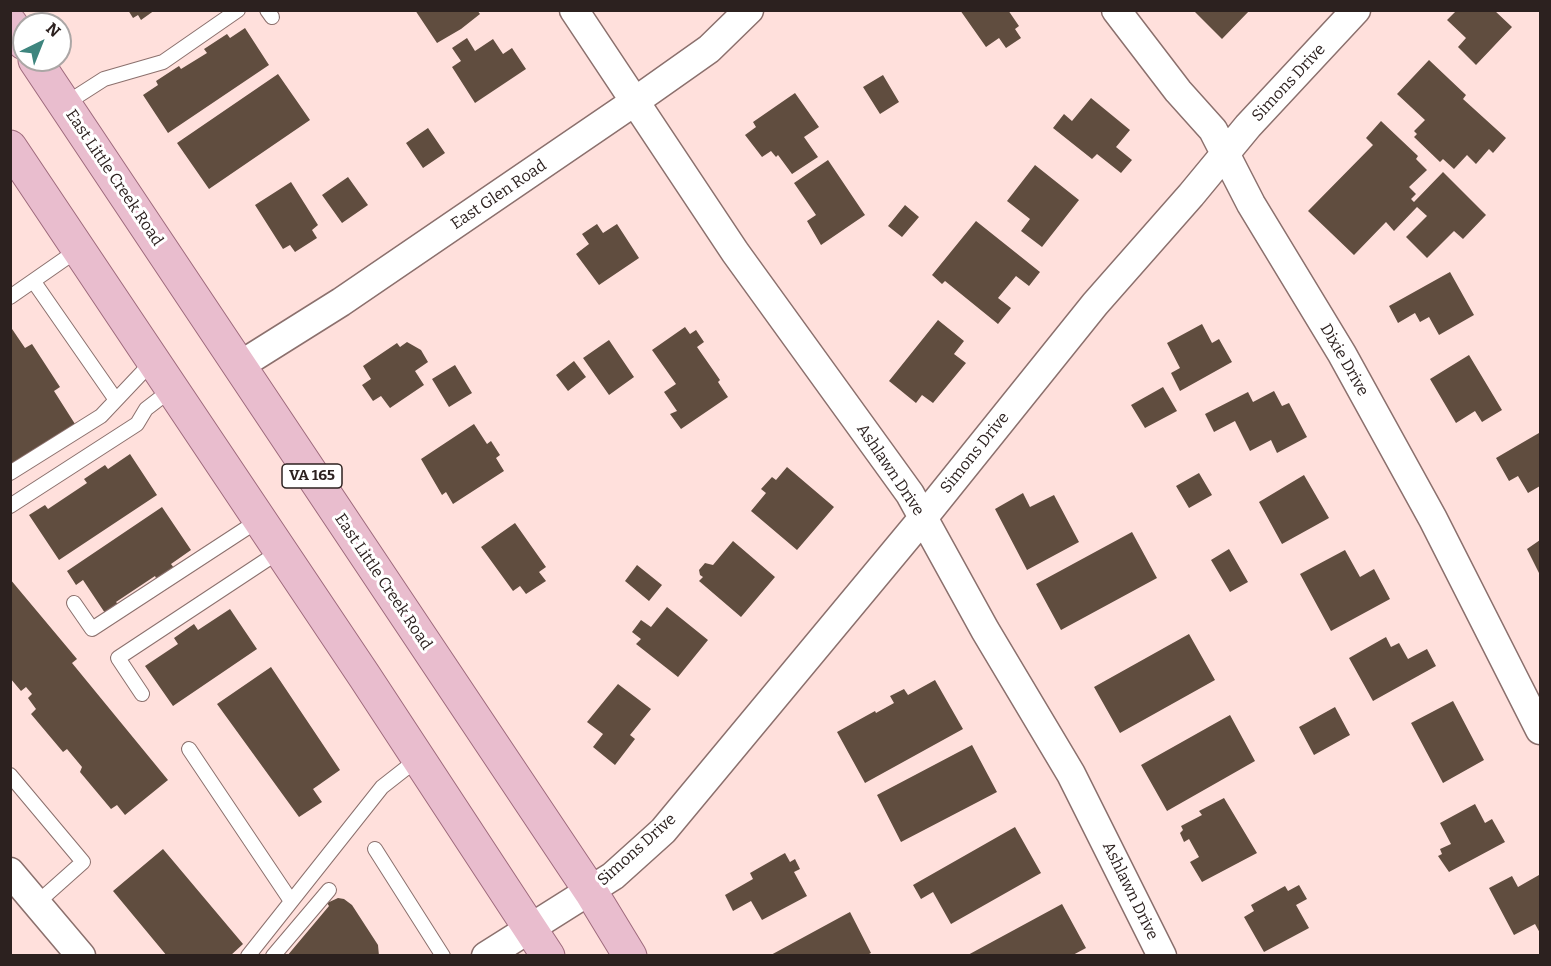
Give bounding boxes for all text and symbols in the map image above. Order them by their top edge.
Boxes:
north arrow [12,12,72,72]
text: N [42,19,64,41]
street label: Simons Drive [1248,40,1330,126]
street label: East Little Creek Road [61,106,167,250]
street label: East Glen Road [448,156,550,234]
street label: Dixie Drive [1316,320,1372,400]
street label: Simons Drive [936,409,1014,497]
street label: Ashlawn Drive [852,420,928,520]
road number: VA 165 [282,464,342,488]
street label: East Little Creek Road [330,510,436,654]
street label: Simons Drive [594,810,680,890]
street label: Ashlawn Drive [1098,839,1162,943]

